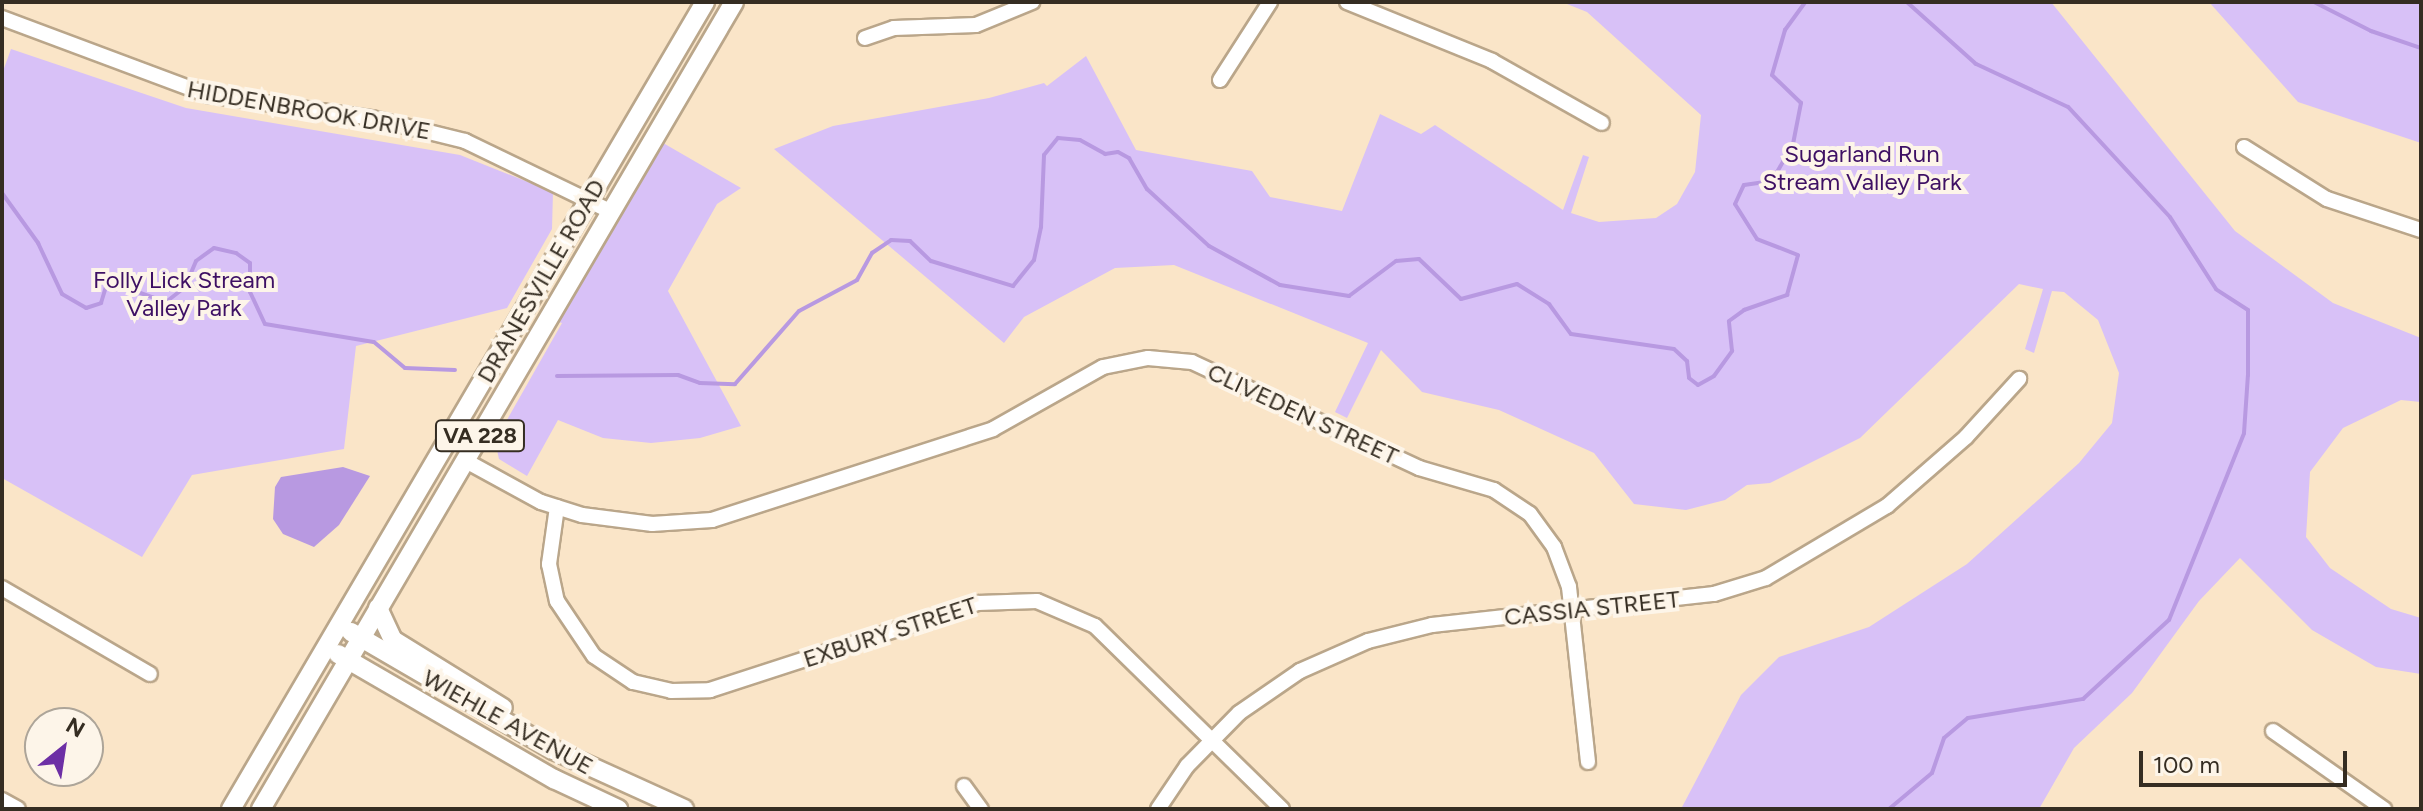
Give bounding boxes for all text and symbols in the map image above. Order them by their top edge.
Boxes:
street label: HIDDENBROOK DRIVE [185,74,433,146]
park label: Sugarland Run Stream Valley Park [1762,140,1962,196]
street label: DRANESVILLE ROAD [471,174,611,388]
park label: Folly Lick Stream Valley Park [93,266,275,322]
street label: CLIVEDEN STREET [1203,357,1403,471]
road number: VA 228 [434,418,526,454]
street label: CASSIA STREET [1503,584,1681,632]
street label: EXBURY STREET [800,590,980,674]
street label: WIEHLE AVENUE [418,663,598,781]
north arrow [24,707,104,787]
text: N [61,712,89,743]
scale bar [2143,735,2351,785]
text: 100 m [2153,750,2220,779]

